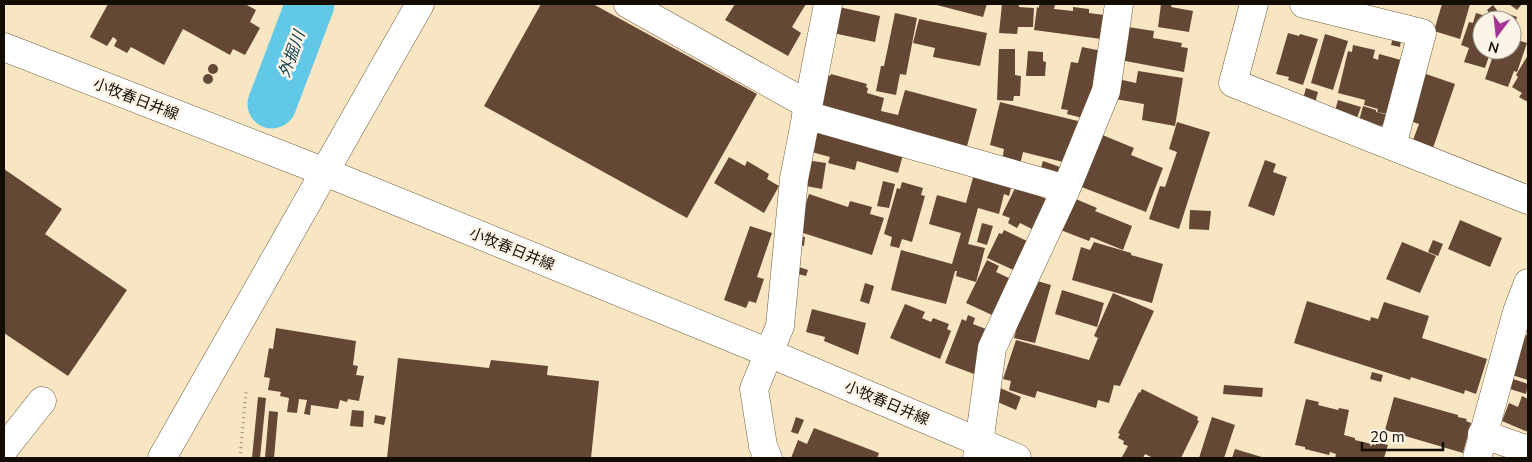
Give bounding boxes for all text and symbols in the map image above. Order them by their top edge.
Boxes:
north arrow [1472,10,1522,60]
water label: 外掘川 [273,26,311,81]
text: N [1486,37,1501,58]
street label: 小牧春日井線 [90,74,182,124]
street label: 小牧春日井線 [467,223,557,275]
street label: 小牧春日井線 [842,376,932,430]
scale bar [1362,420,1443,452]
text: 20 m [1370,427,1405,447]

